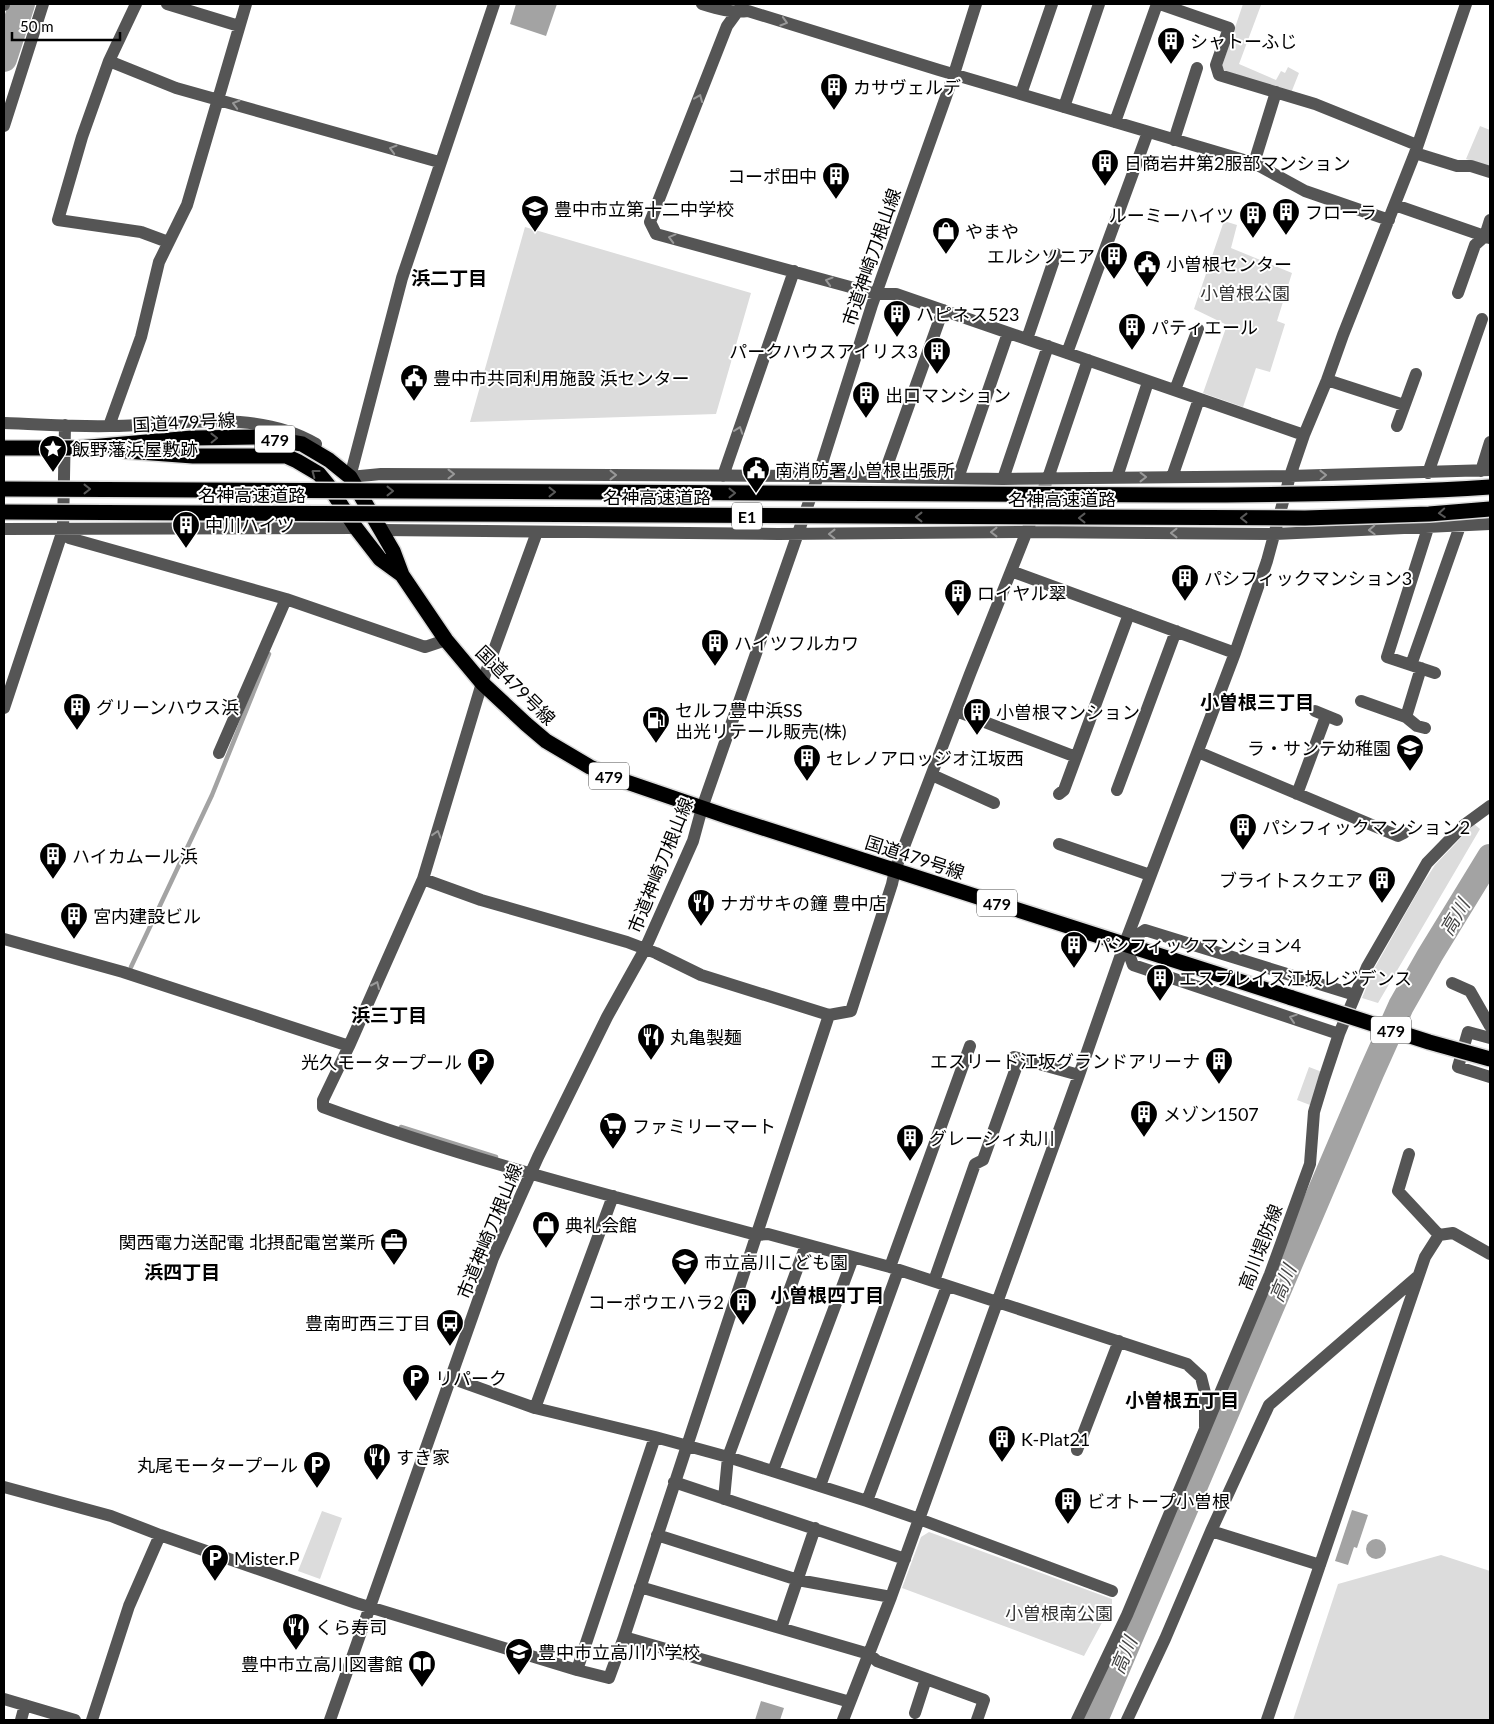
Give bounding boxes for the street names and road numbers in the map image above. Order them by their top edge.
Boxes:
street label: 市道神崎刀根山線 [837,185,905,329]
street label: 国道479号線 [132,408,236,436]
road number: 479 [255,426,295,452]
street label: 名神高速道路 [198,484,306,506]
street label: 名神高速道路 [603,486,711,508]
street label: 名神高速道路 [1008,488,1116,510]
road number: E1 [732,502,762,530]
street label: 国道479号線 [472,641,560,729]
road number: 479 [589,762,629,789]
street label: 市道神崎刀根山線 [623,794,697,936]
street label: 国道479号線 [862,831,968,883]
road number: 479 [977,890,1017,916]
road number: 479 [1371,1016,1411,1044]
street label: 市道神崎刀根山線 [452,1160,526,1302]
street label: 高川堤防線 [1234,1201,1286,1293]

